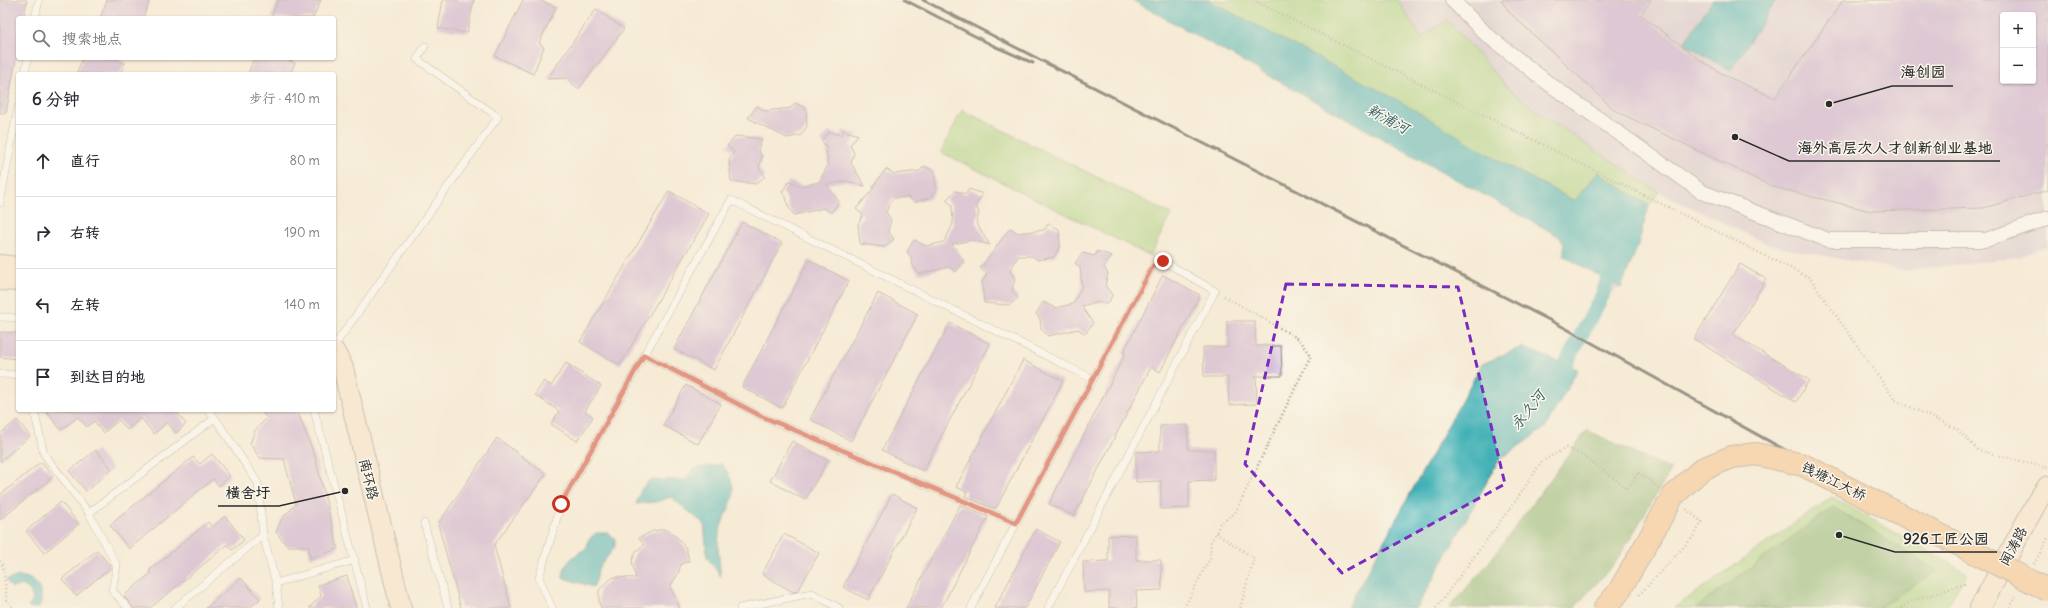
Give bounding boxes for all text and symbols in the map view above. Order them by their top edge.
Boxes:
map controls [2000,12,2036,84]
button: + [2000,12,2036,48]
search box [16,16,336,60]
icon: search [30,27,52,49]
text: 搜索地点 [62,29,122,48]
button: − [2000,48,2036,84]
callout: 海创园 [1892,59,1953,86]
text: 海创园 [1900,62,1946,81]
text: 6 分钟 [32,88,80,110]
text: 步行 · 410 m [249,90,320,107]
water label: 新浦河 [1364,100,1415,139]
callout: 海外高层次人才创新创业基地 [1789,134,2000,161]
text: 海外高层次人才创新创业基地 [1797,138,1993,157]
icon: ahead [32,150,54,172]
text: 直行 [70,151,100,170]
text: 80 m [289,152,320,169]
icon: right [32,222,54,244]
text: 右转 [70,223,100,242]
text: 190 m [284,224,320,241]
route end [1154,252,1172,270]
icon: left [32,294,54,316]
text: 左转 [70,295,100,314]
text: 140 m [284,296,320,313]
icon: arrive [32,366,54,388]
text: 到达目的地 [70,367,145,386]
water label: 永久河 [1506,384,1551,433]
street label: 南环路 [356,457,382,501]
street label: 钱塘江大桥 [1799,458,1869,504]
callout: 横舍圩 [218,479,279,506]
text: 横舍圩 [225,483,271,502]
route start [552,495,570,513]
street label: 闻涛路 [1995,523,2031,569]
callout: 926工匠公园 [1895,525,1997,552]
text: 926工匠公园 [1903,529,1989,548]

